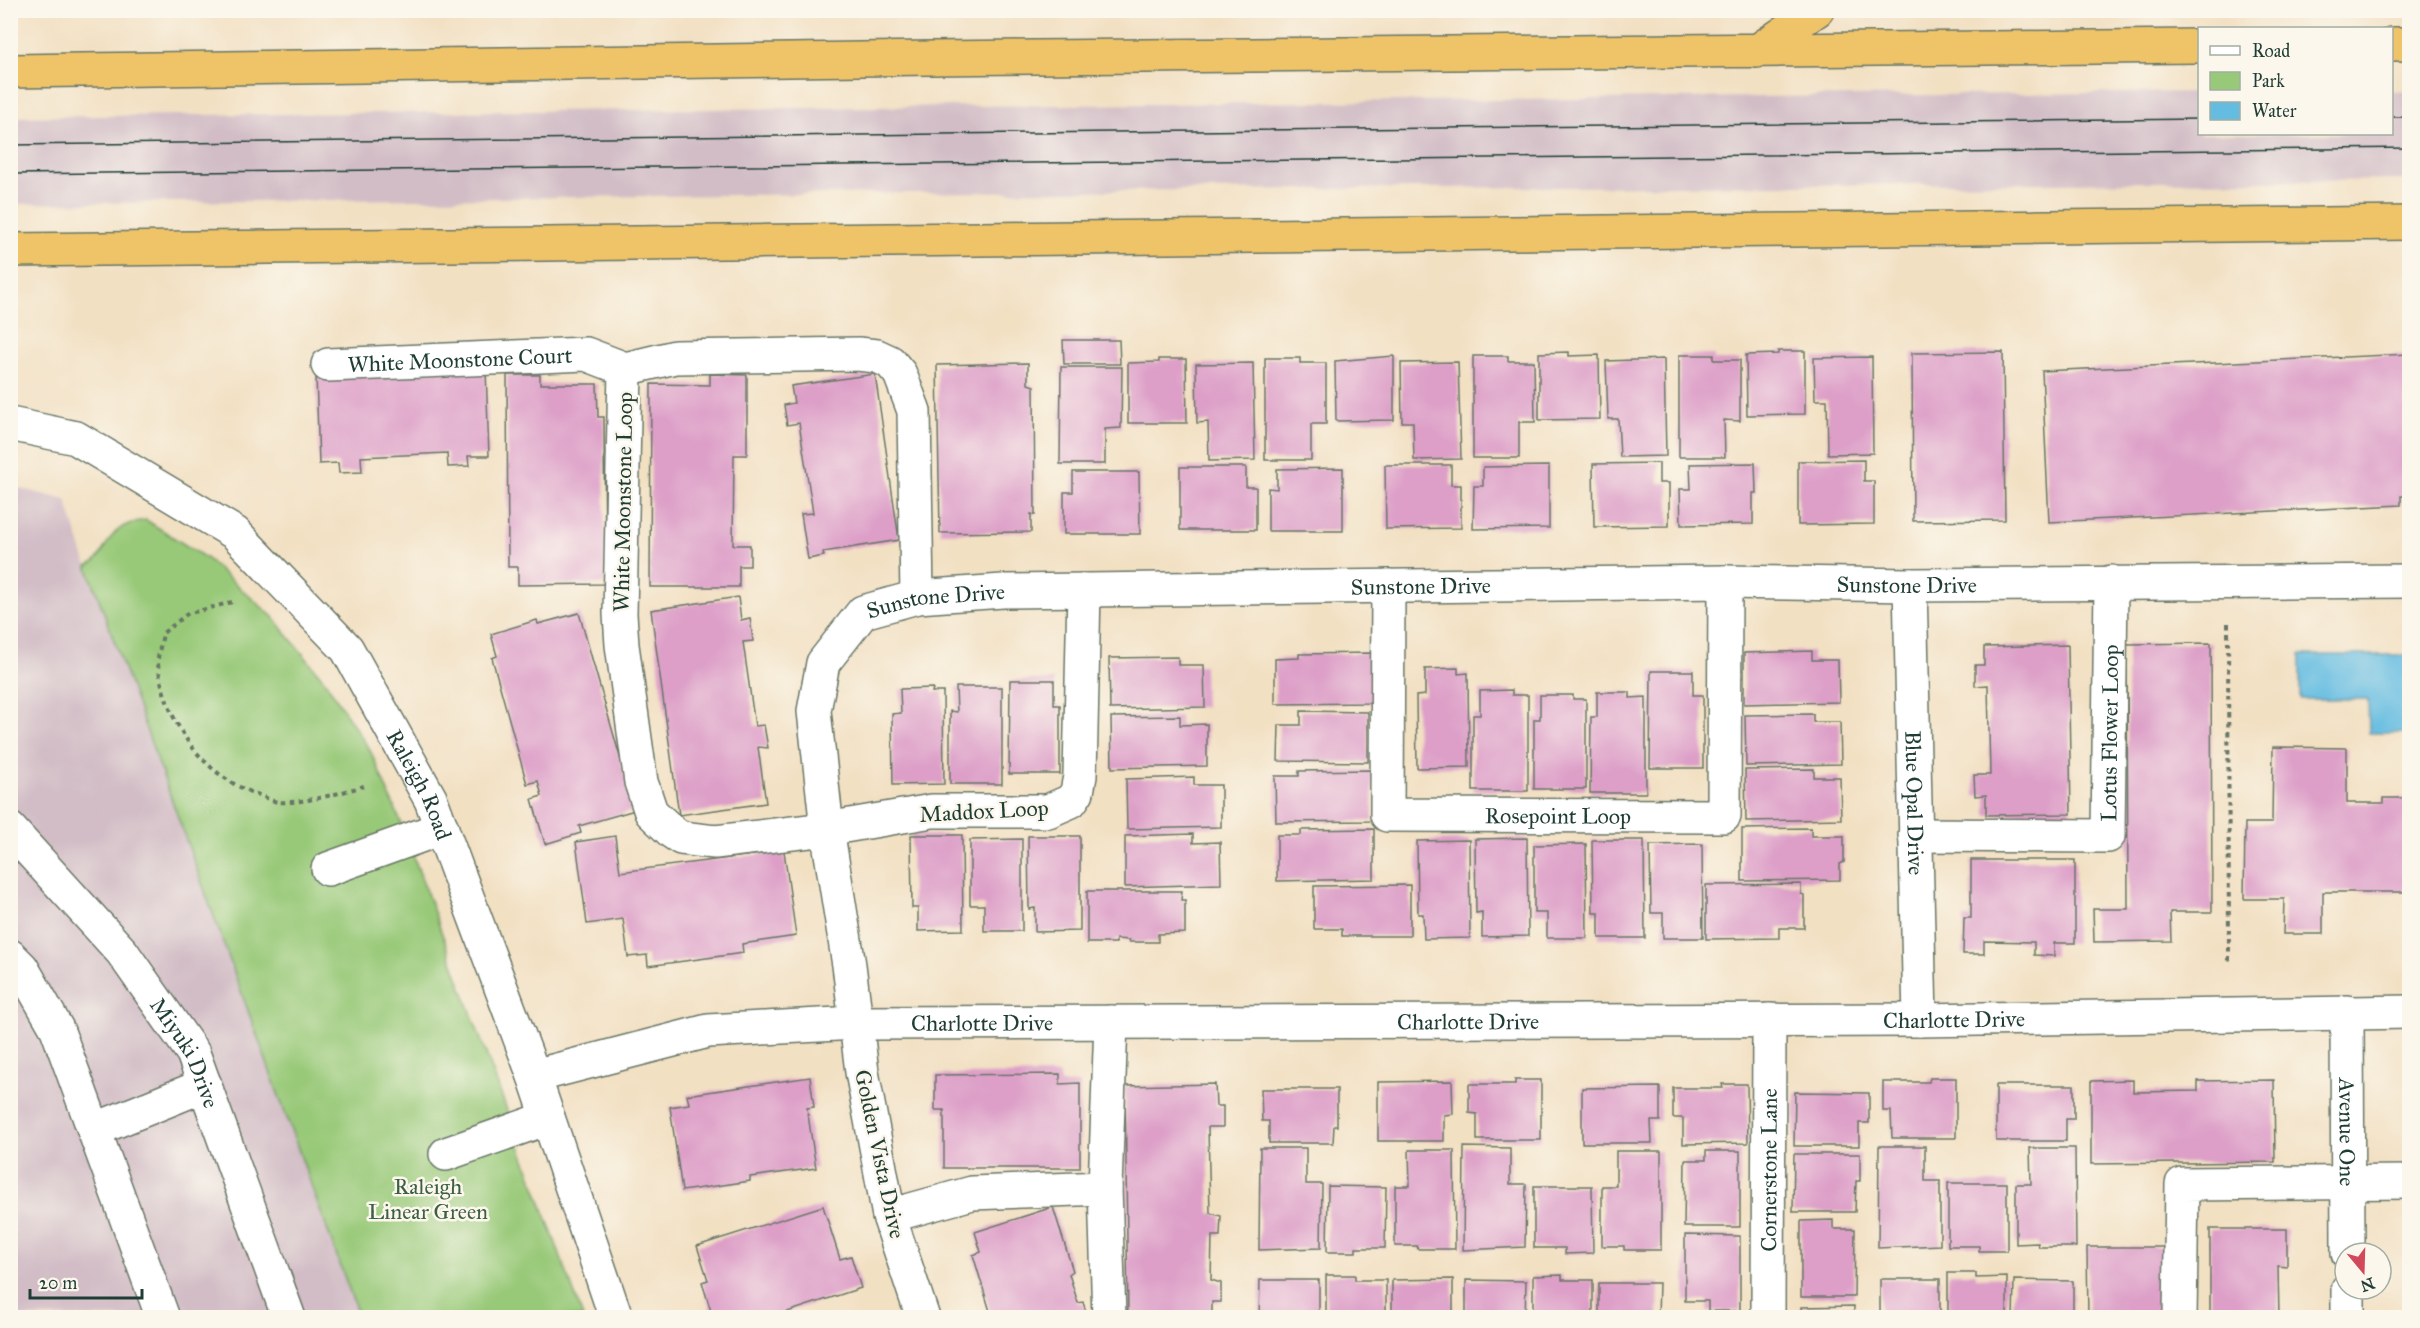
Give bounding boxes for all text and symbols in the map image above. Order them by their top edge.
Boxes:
legend [2198,27,2393,135]
text: Road [2252,40,2290,62]
text: Park [2252,70,2285,92]
text: Water [2252,100,2297,122]
street label: White Moonstone Court [347,341,573,378]
street label: White Moonstone Loop [608,392,638,612]
street label: Sunstone Drive [1836,570,1977,599]
street label: Sunstone Drive [1351,571,1491,600]
street label: Sunstone Drive [863,577,1006,624]
street label: Lotus Flower Loop [2095,644,2124,822]
street label: Raleigh Road [381,725,458,843]
street label: Blue Opal Drive [1900,730,1930,876]
street label: Maddox Loop [919,794,1049,828]
street label: Rosepoint Loop [1485,802,1631,829]
street label: Miyuki Drive [145,992,225,1112]
street label: Charlotte Drive [1883,1005,2025,1034]
street label: Charlotte Drive [1397,1008,1539,1035]
street label: Charlotte Drive [911,1009,1053,1036]
street label: Golden Vista Drive [849,1067,911,1241]
street label: Avenue One [2334,1077,2361,1186]
street label: Cornerstone Lane [1755,1088,1782,1252]
park label: Raleigh Linear Green [368,1173,488,1225]
north arrow [2333,1241,2393,1301]
scale bar [30,1262,142,1300]
text: 20 m [39,1272,77,1294]
text: N [2358,1274,2377,1296]

